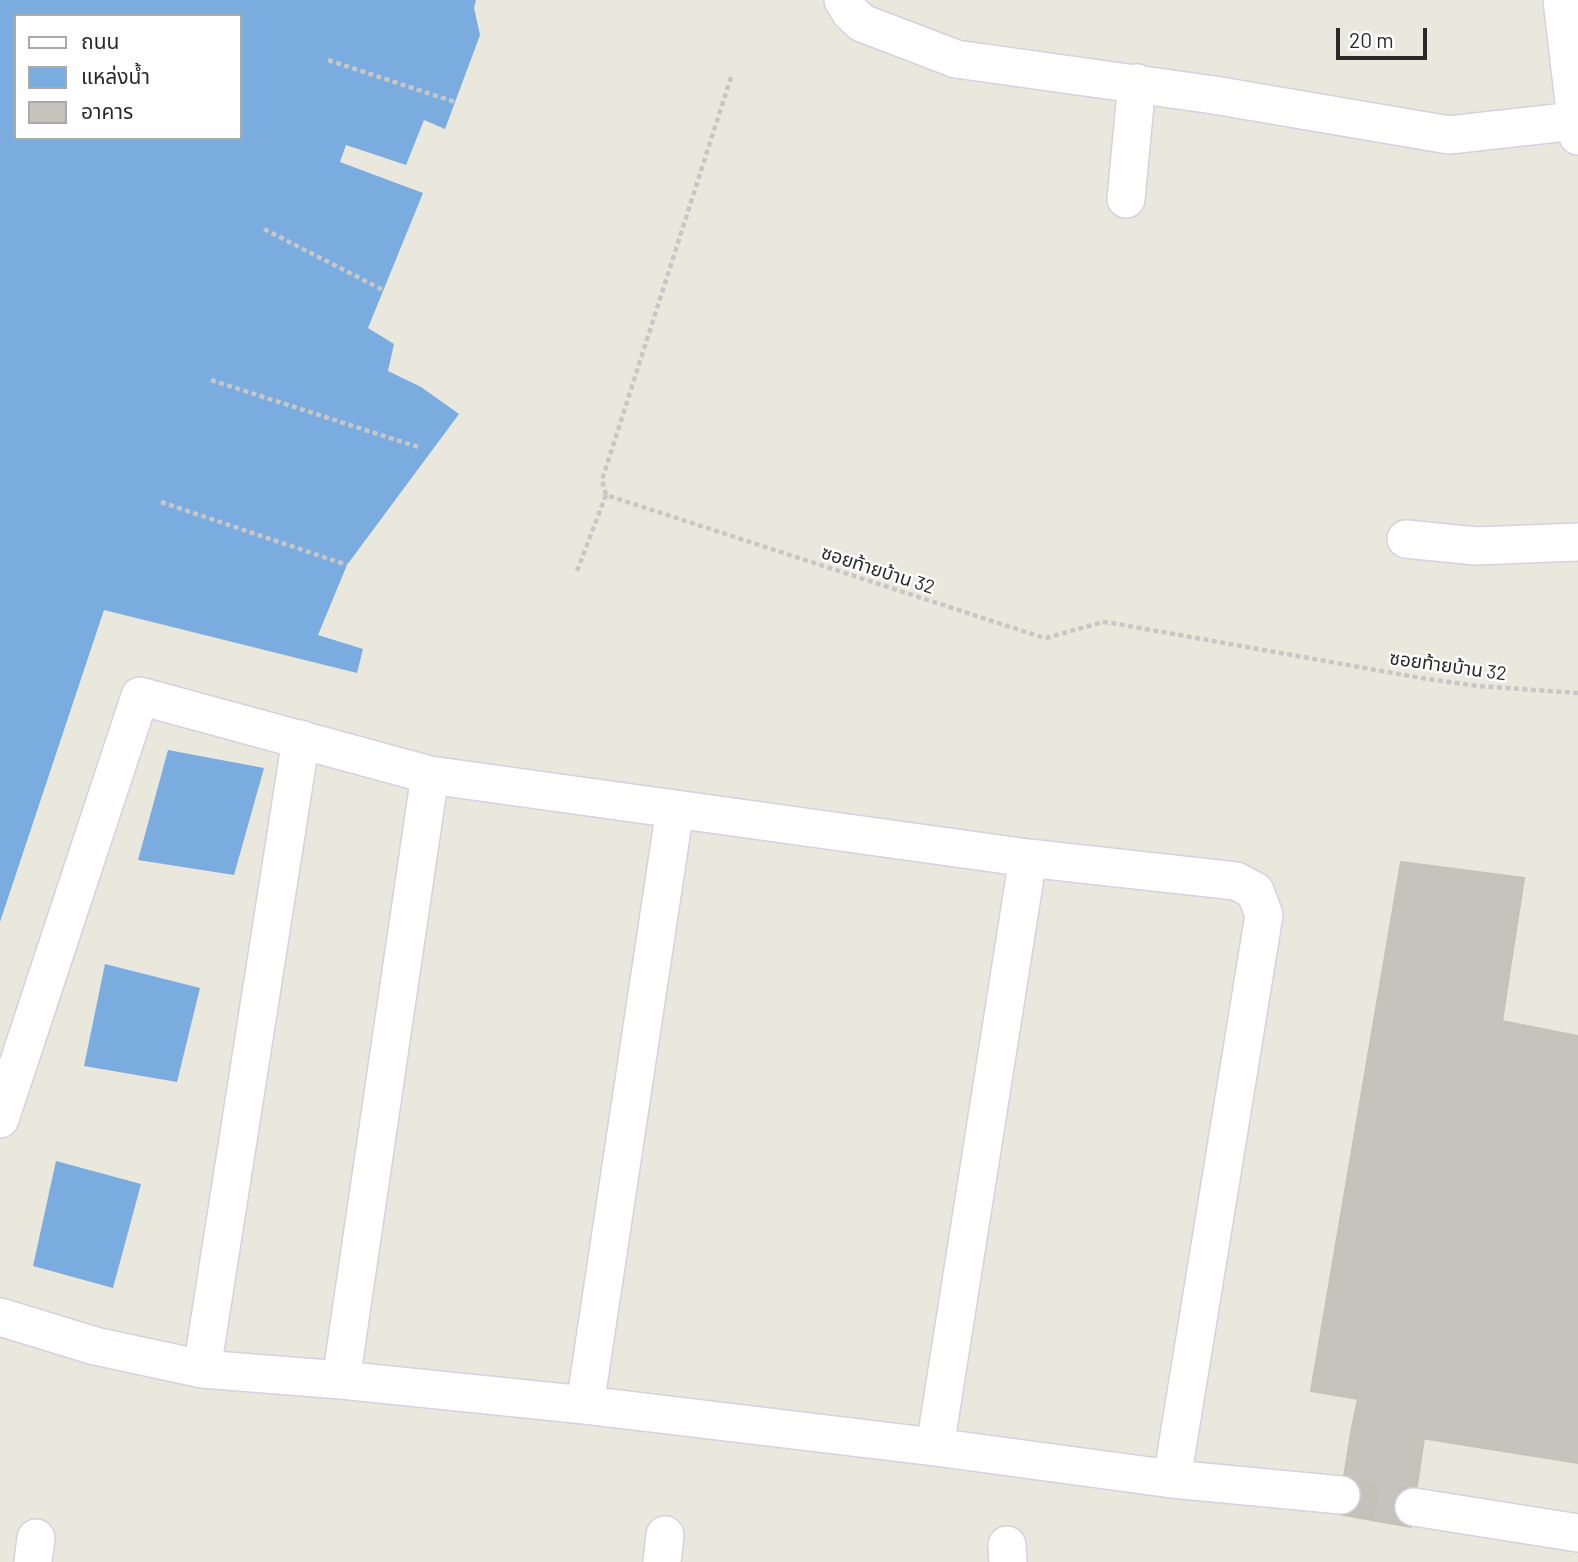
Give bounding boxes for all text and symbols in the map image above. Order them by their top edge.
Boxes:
legend [14,14,242,140]
scale bar [1340,14,1431,58]
text: 20 m [1349,27,1394,52]
text: ถนน [81,28,119,53]
text: แหล่งน้ำ [81,63,150,88]
text: อาคาร [81,98,133,123]
street label: ซอยท้ายบ้าน 32 [818,541,938,599]
street label: ซอยท้ายบ้าน 32 [1388,647,1508,685]

